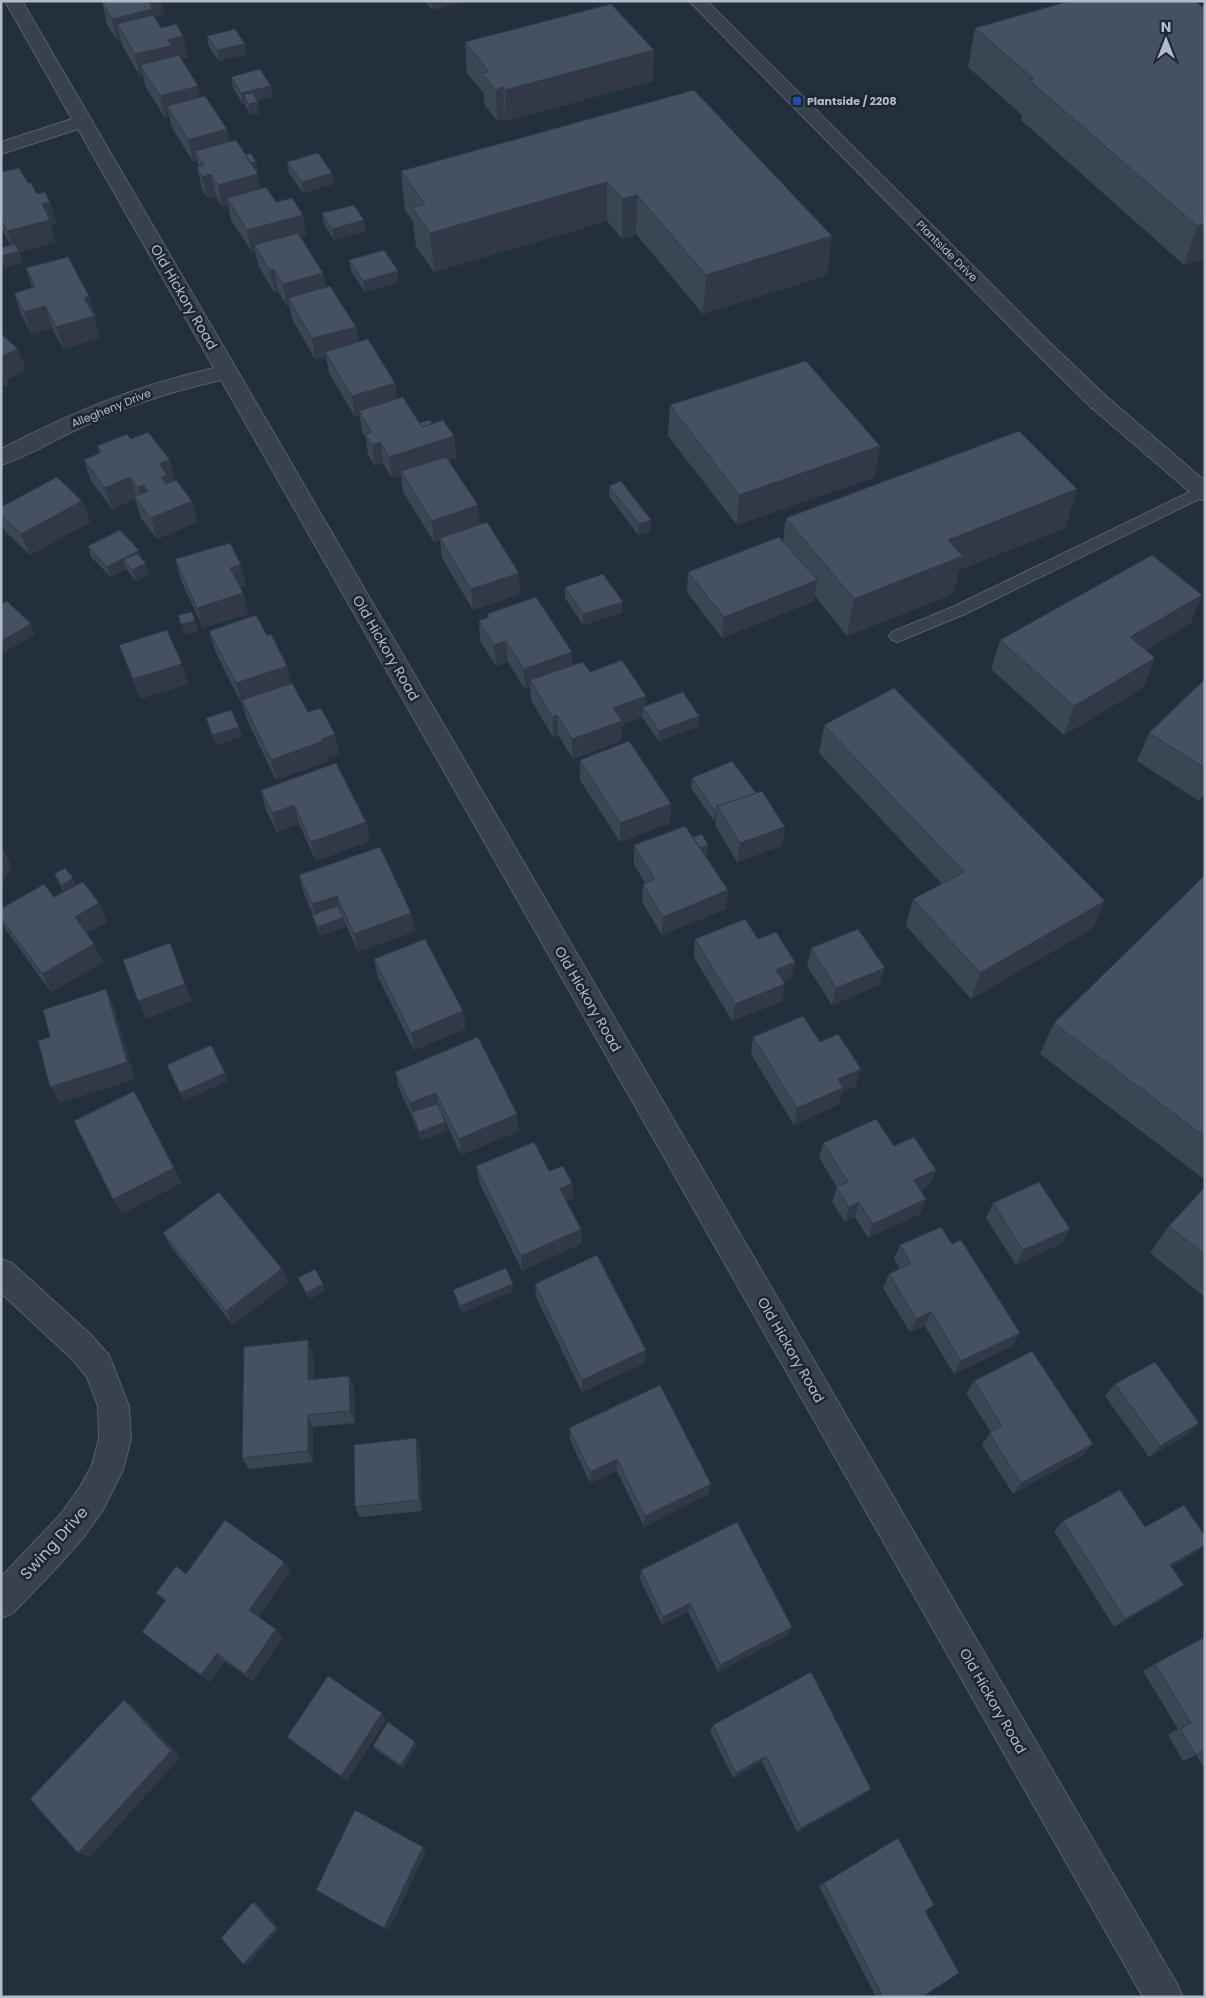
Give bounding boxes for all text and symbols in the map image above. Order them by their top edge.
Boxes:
north arrow [1141,15,1191,65]
text: N [1161,17,1171,37]
place label: Plantside / 2208 [807,93,897,109]
marker: Plantside / 2208 [791,95,803,107]
street label: Plantside Drive [913,217,981,285]
street label: Old Hickory Road [146,241,222,353]
street label: Allegheny Drive [69,385,153,431]
street label: Old Hickory Road [348,592,424,704]
street label: Old Hickory Road [550,943,626,1055]
street label: Old Hickory Road [753,1294,829,1406]
street label: Swing Drive [15,1501,93,1585]
street label: Old Hickory Road [955,1645,1031,1757]

